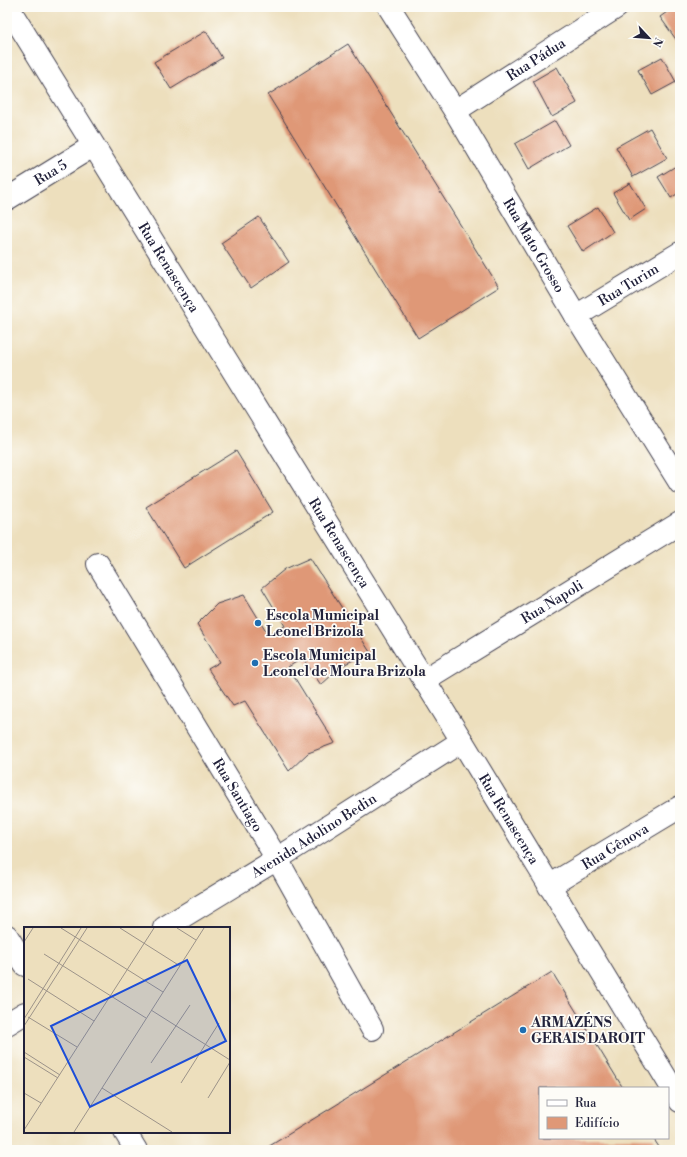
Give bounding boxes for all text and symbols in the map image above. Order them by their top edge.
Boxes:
north arrow [629,18,669,58]
street label: Rua Pádua [503,34,570,86]
text: N [649,35,665,49]
street label: Rua 5 [31,156,71,190]
street label: Rua Mato Grosso [498,195,568,296]
street label: Rua Renascença [133,219,203,317]
street label: Rua Turim [595,260,662,310]
street label: Rua Renascença [304,495,374,592]
street label: Rua Napoli [518,576,587,628]
place label: Escola Municipal Leonel Brizola [266,607,380,641]
marker: Escola Municipal Leonel Brizola [253,618,263,628]
place label: Escola Municipal Leonel de Moura Brizola [263,647,426,681]
marker: Escola Municipal Leonel de Moura Brizola [250,658,260,668]
street label: Rua Santiago [208,755,266,836]
street label: Rua Renascença [474,771,543,869]
street label: Avenida Adolino Bedin [247,790,381,883]
street label: Rua Gênova [579,820,653,874]
inset map [24,927,230,1133]
place label: ARMAZÉNS GERAIS DAROIT [530,1012,645,1048]
marker: ARMAZÉNS GERAIS DAROIT [518,1025,528,1035]
legend [539,1087,669,1139]
text: Rua [575,1096,597,1111]
text: Edifício [575,1116,620,1131]

